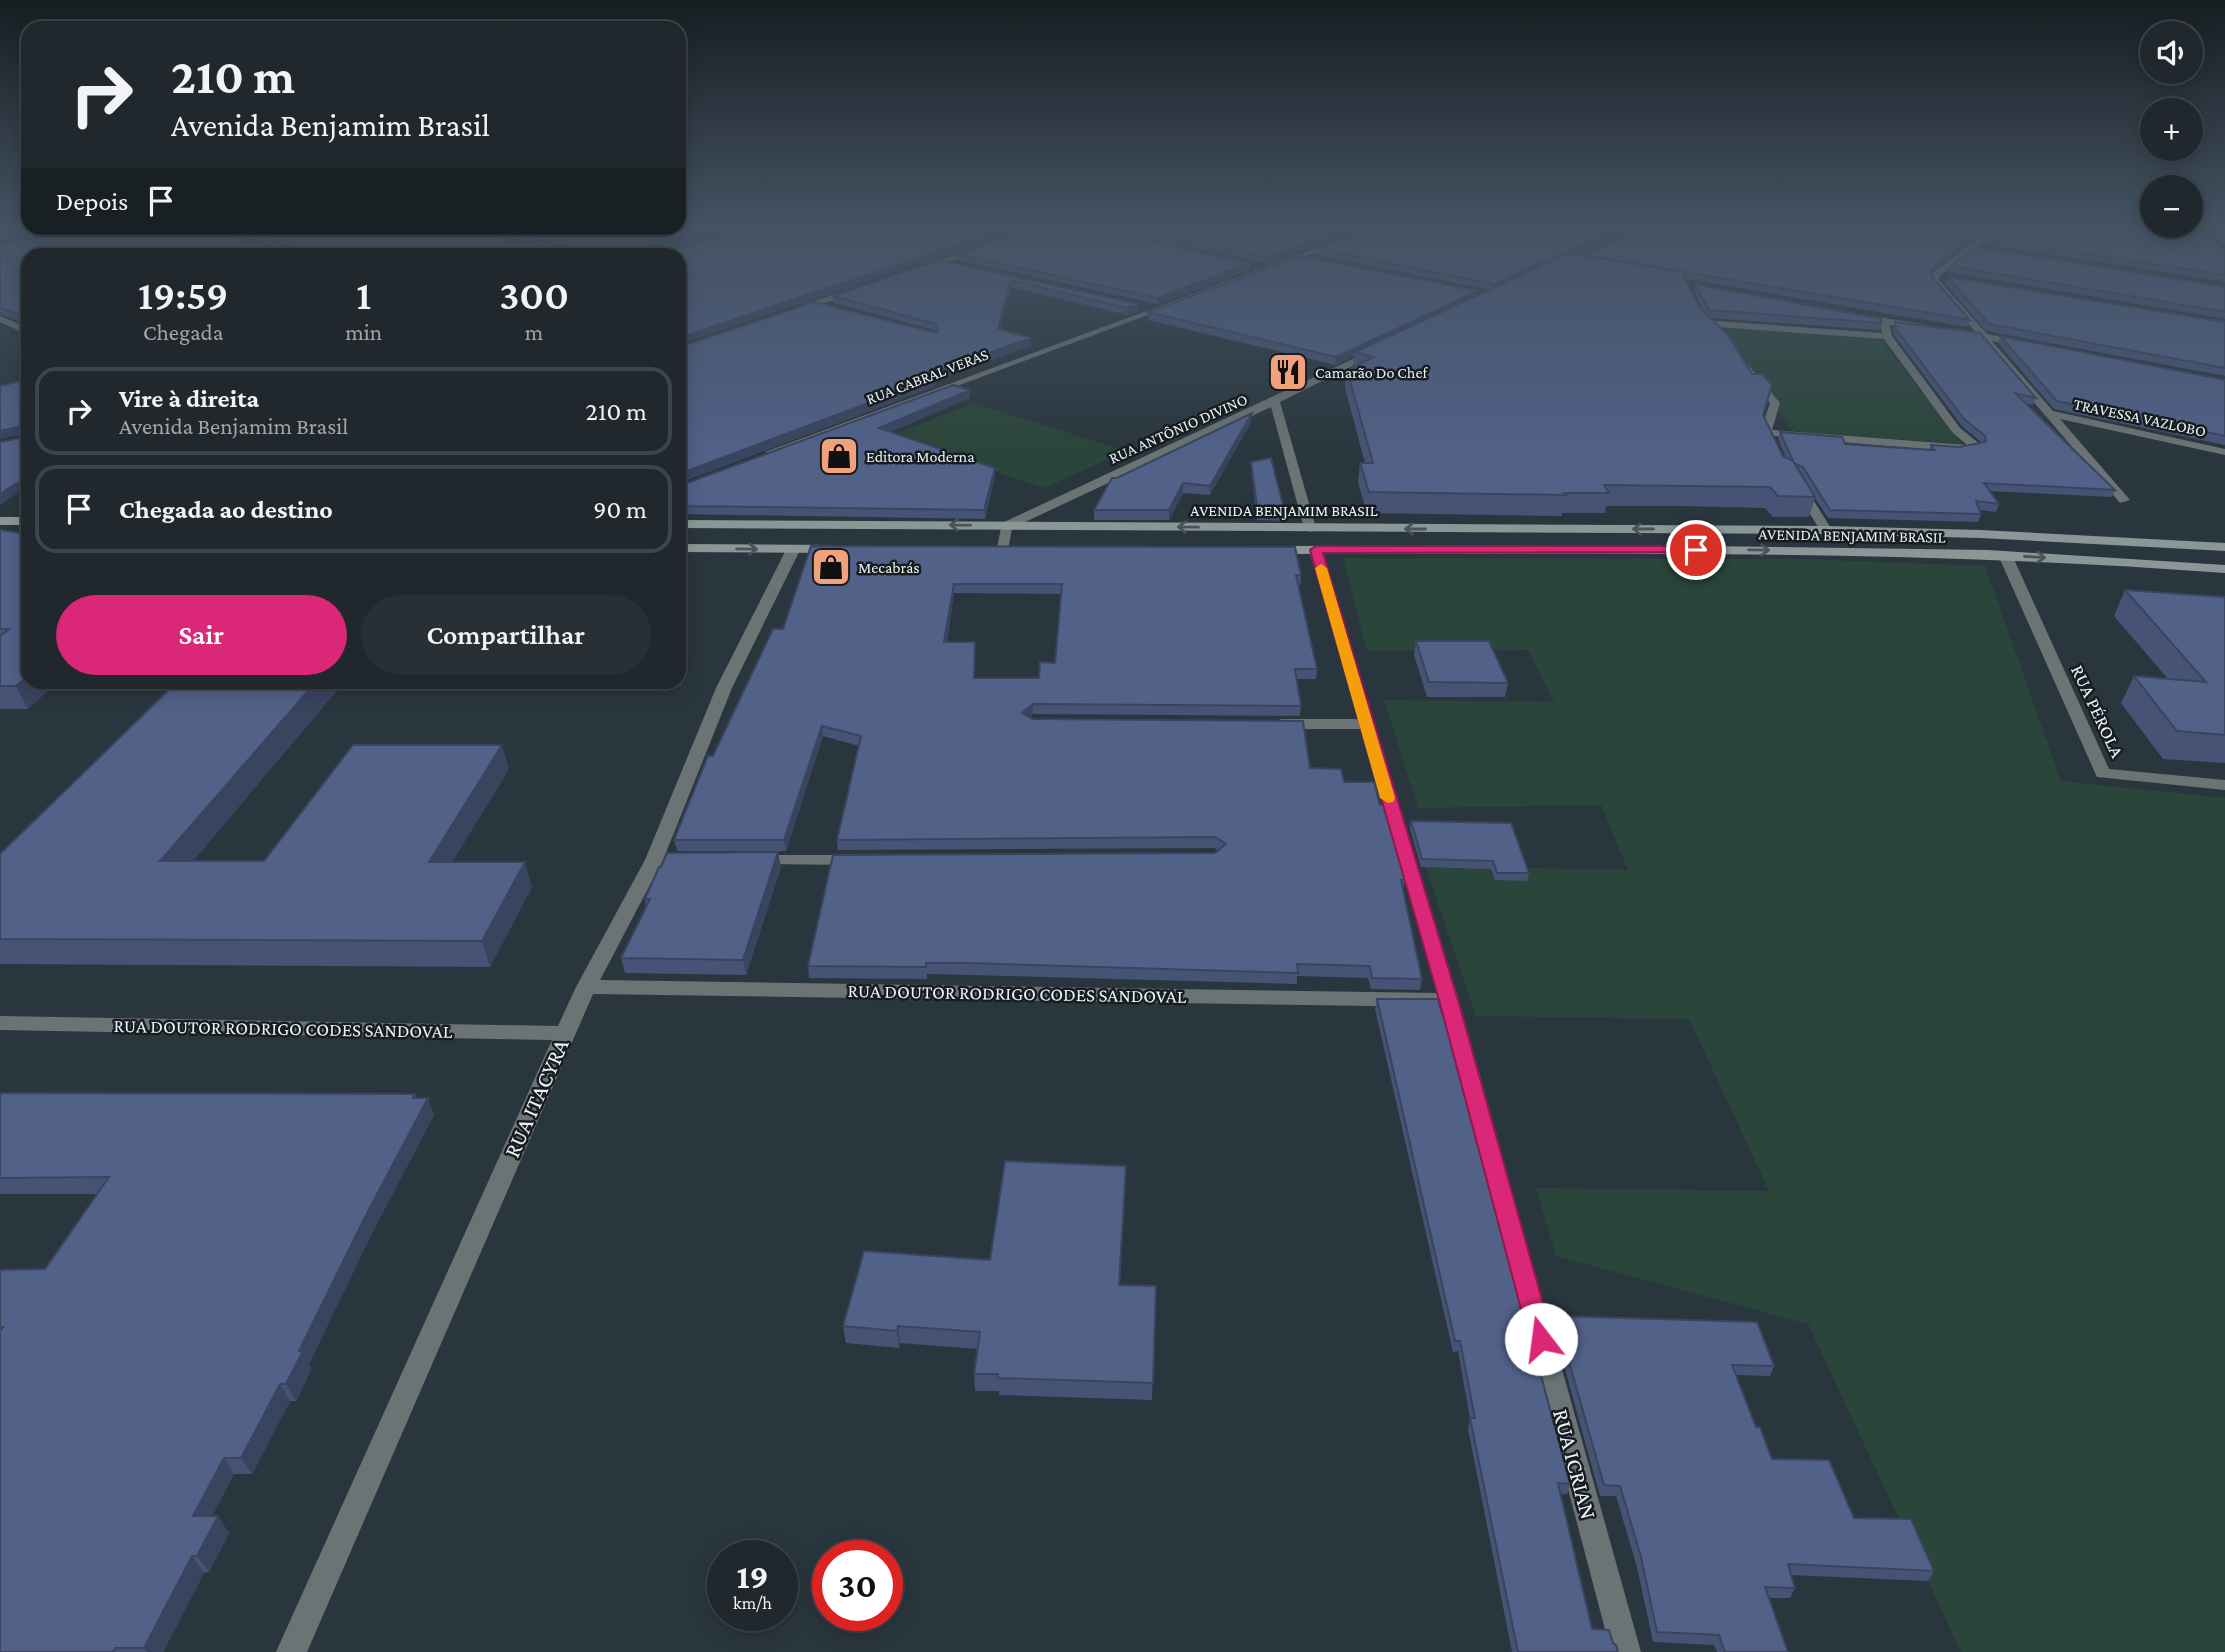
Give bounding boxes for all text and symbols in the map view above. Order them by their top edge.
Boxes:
map controls [2140,21,2203,238]
button: sound [2140,21,2203,84]
icon: right [56,49,147,140]
text: 210 m [171,49,295,104]
button: + [2140,98,2203,161]
text: Avenida Benjamim Brasil [171,107,490,143]
button: − [2140,175,2203,238]
icon: arrive [142,182,180,220]
text: Depois [56,187,128,216]
text: 19:59 [138,271,228,318]
text: 1 [356,271,371,318]
text: 300 [499,271,569,318]
text: Chegada [143,319,223,345]
text: min [345,319,382,345]
text: m [525,319,543,345]
street label: RUA CABRAL VERAS [864,345,991,408]
restaurant icon: Camarão Do Chef [1267,351,1309,393]
place label: Camarão Do Chef [1315,364,1428,381]
text: Vire à direita [119,384,259,413]
street label: RUA ANTÔNIO DIVINO [1106,390,1250,467]
icon: right [60,392,98,430]
street label: TRAVESSA VAZLOBO [2072,395,2208,440]
text: 210 m [586,397,647,426]
text: Avenida Benjamim Brasil [119,413,348,439]
shop icon: Editora Moderna [818,435,860,477]
place label: Editora Moderna [866,448,975,465]
icon: arrive [60,490,98,528]
text: Chegada ao destino [119,495,333,524]
text: 90 m [593,495,647,524]
street label: AVENIDA BENJAMIM BRASIL [1190,502,1378,520]
one-way arrow [949,518,972,532]
one-way arrow [1176,520,1199,534]
pin [1666,520,1726,580]
one-way arrow [1404,522,1427,536]
one-way arrow [1631,522,1654,536]
street label: AVENIDA BENJAMIM BRASIL [1758,525,1946,547]
icon: arrive [1677,531,1715,569]
one-way arrow [735,542,758,556]
one-way arrow [1747,544,1770,557]
shop icon: Mecabrás [810,546,852,588]
one-way arrow [2023,551,2046,564]
place label: Mecabrás [858,559,920,576]
button: Sair [56,595,347,675]
button: Compartilhar [361,595,651,675]
street label: RUA PÉROLA [2067,662,2128,761]
street label: RUA DOUTOR RODRIGO CODES SANDOVAL [848,980,1187,1007]
street label: RUA DOUTOR RODRIGO CODES SANDOVAL [114,1015,453,1042]
street label: RUA ITACYRA [498,1034,574,1161]
position arrow [1504,1302,1578,1376]
street label: RUA ICRIAN [1548,1406,1602,1522]
speed limit sign: 30 [812,1540,903,1631]
text: 19 [736,1557,769,1596]
text: km/h [733,1593,772,1613]

